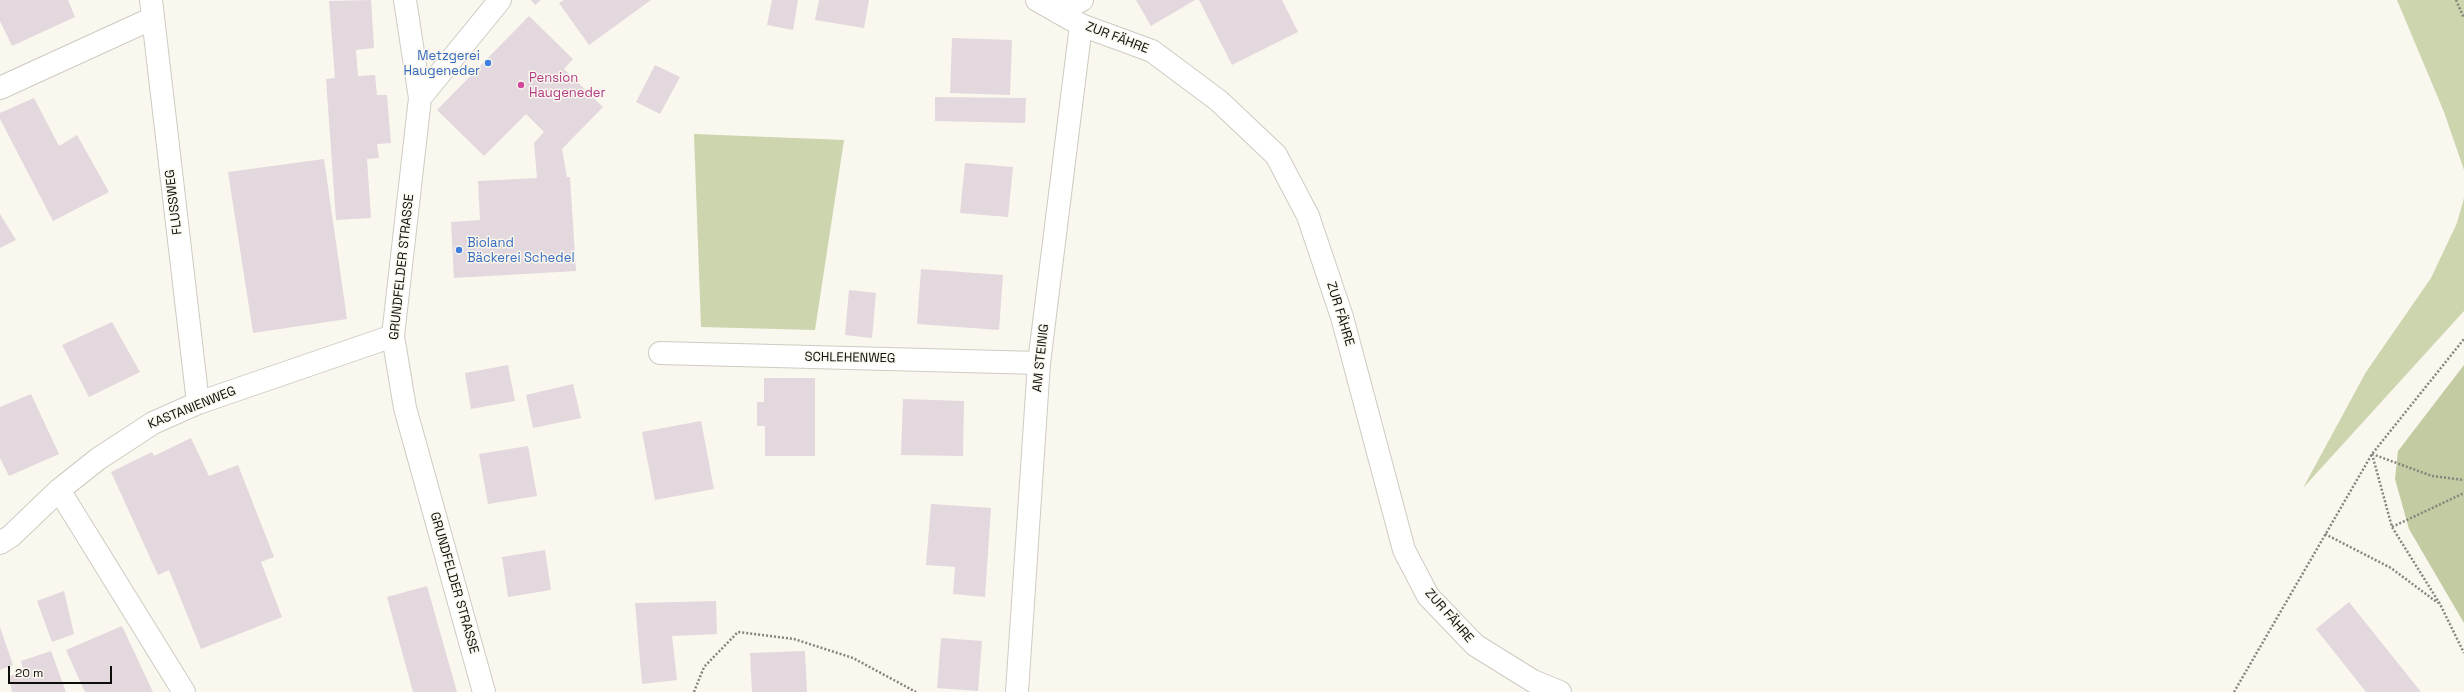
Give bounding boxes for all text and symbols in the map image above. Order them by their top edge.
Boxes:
street label: ZUR FÄHRE [1083,19,1151,57]
place label: Metzgerei Haugeneder [404,48,480,79]
marker: Metzgerei Haugeneder [483,58,493,68]
place label: Pension Haugeneder [529,70,605,101]
marker: Pension Haugeneder [516,80,526,90]
street label: FLUSSWEG [162,168,186,236]
street label: GRUNDFELDER STRASSE [387,193,417,341]
place label: Bioland Bäckerei Schedel [467,235,575,266]
marker: Bioland Bäckerei Schedel [454,245,464,255]
street label: ZUR FÄHRE [1323,280,1357,348]
street label: AM STEINIG [1030,323,1052,393]
street label: SCHLEHENWEG [804,349,896,367]
street label: KASTANIENWEG [146,383,238,433]
street label: GRUNDFELDER STRASSE [426,510,482,656]
street label: ZUR FÄHRE [1421,586,1477,646]
scale bar [10,658,114,684]
text: 20 m [15,665,43,681]

